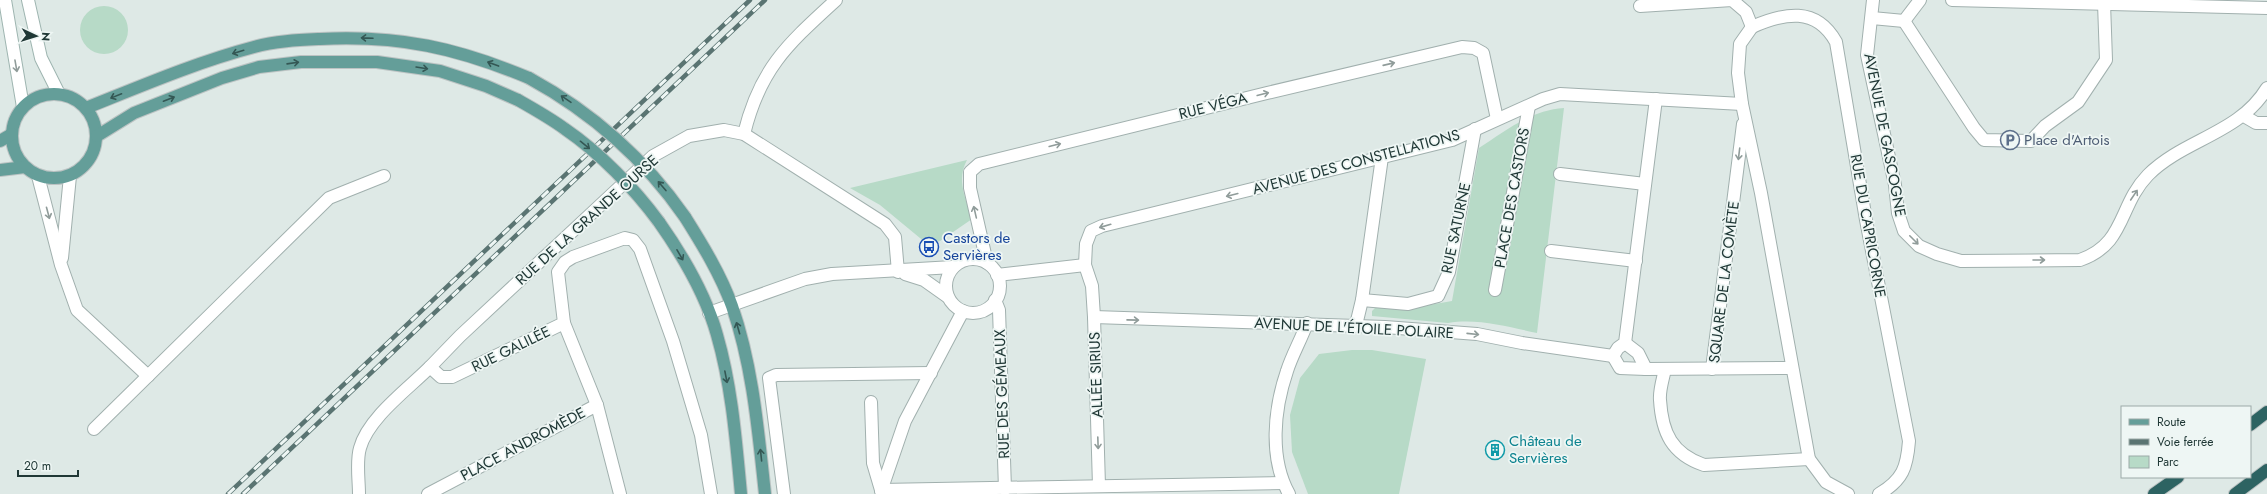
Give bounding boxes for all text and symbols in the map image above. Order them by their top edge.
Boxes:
north arrow [16,16,56,56]
text: N [38,32,54,42]
one-way arrow [361,35,374,42]
one-way arrow [232,49,245,56]
street label: AVENUE DE GASCOGNE [1858,51,1912,219]
one-way arrow [12,59,20,72]
one-way arrow [286,59,299,67]
one-way arrow [488,59,500,67]
one-way arrow [1382,60,1395,68]
one-way arrow [415,64,428,72]
street label: RUE VÉGA [1176,87,1250,125]
one-way arrow [1256,89,1269,97]
one-way arrow [110,92,122,100]
one-way arrow [162,95,174,103]
one-way arrow [560,95,571,103]
street label: AVENUE DES CONSTELLATIONS [1250,124,1462,200]
street label: PLACE DES CASTORS [1489,126,1535,270]
parking icon: Place d'Artois [1999,129,2021,151]
place label: Place d'Artois [2024,129,2110,151]
one-way arrow [580,140,591,149]
one-way arrow [1048,141,1061,148]
one-way arrow [1735,147,1743,160]
street label: RUE DE LA GRANDE OURSE [511,150,663,290]
street label: RUE DU CAPRICORNE [1845,153,1891,299]
one-way arrow [657,180,666,191]
street label: RUE SATURNE [1436,181,1476,275]
one-way arrow [2130,190,2138,201]
one-way arrow [1225,191,1238,199]
street label: SQUARE DE LA COMÈTE [1703,200,1745,364]
one-way arrow [971,205,979,218]
one-way arrow [44,207,52,220]
one-way arrow [1099,223,1112,230]
place label: Castors de Servières [943,227,1011,266]
bus stop icon: Castors de Servières [918,236,940,258]
one-way arrow [1909,236,1919,245]
one-way arrow [677,249,685,261]
one-way arrow [2032,256,2045,264]
street label: AVENUE DE L'ÉTOILE POLAIRE [1254,312,1454,344]
one-way arrow [1126,316,1139,323]
street label: RUE GALILÉE [468,320,554,378]
one-way arrow [734,321,742,334]
street label: RUE DES GÉMEAUX [989,328,1015,459]
one-way arrow [1466,331,1479,338]
street label: ALLÉE SIRIUS [1084,332,1108,418]
one-way arrow [723,371,731,384]
street label: PLACE ANDROMÈDE [457,402,589,486]
legend [2121,406,2251,478]
text: Route [2157,413,2186,431]
place label: Château de Servières [1509,430,1582,469]
text: Voie ferrée [2157,433,2213,451]
one-way arrow [1094,436,1102,449]
building icon: Château de Servières [1484,439,1506,461]
one-way arrow [757,449,765,462]
scale bar [18,452,78,478]
text: Parc [2157,453,2179,471]
text: 20 m [24,457,51,475]

